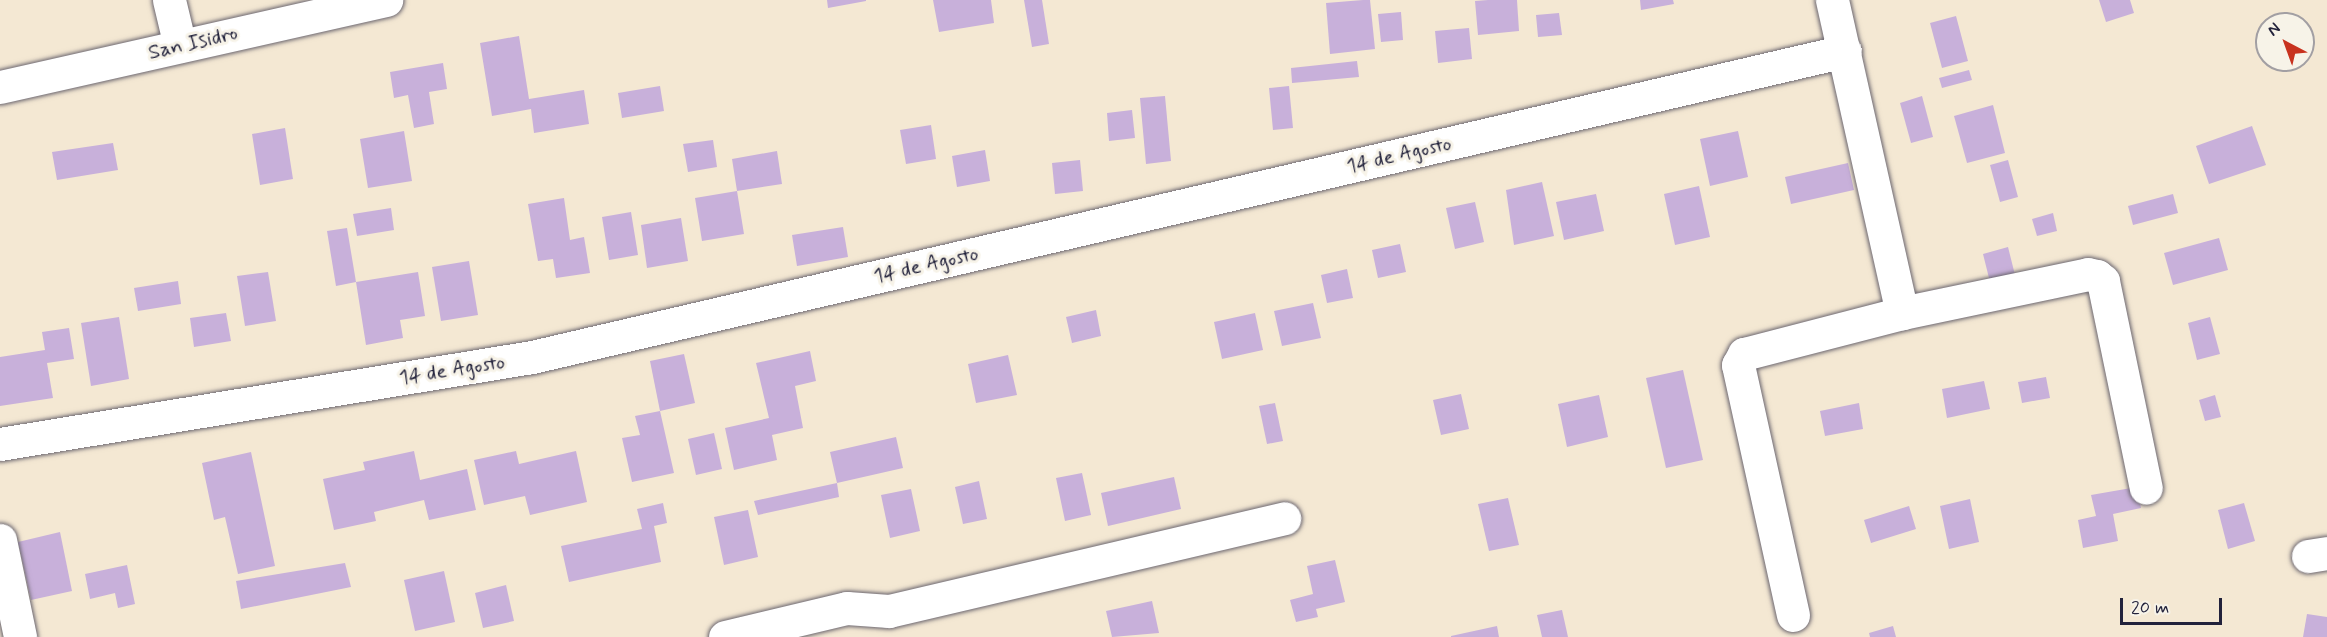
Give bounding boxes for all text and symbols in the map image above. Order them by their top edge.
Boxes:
north arrow [2255,12,2315,72]
text: N [2263,18,2285,41]
street label: San Isidro [145,20,241,66]
street label: 14 de Agosto [1344,131,1454,179]
street label: 14 de Agosto [871,241,981,289]
street label: 14 de Agosto [397,349,507,391]
scale bar [2123,586,2225,624]
text: 20 m [2131,596,2169,620]

